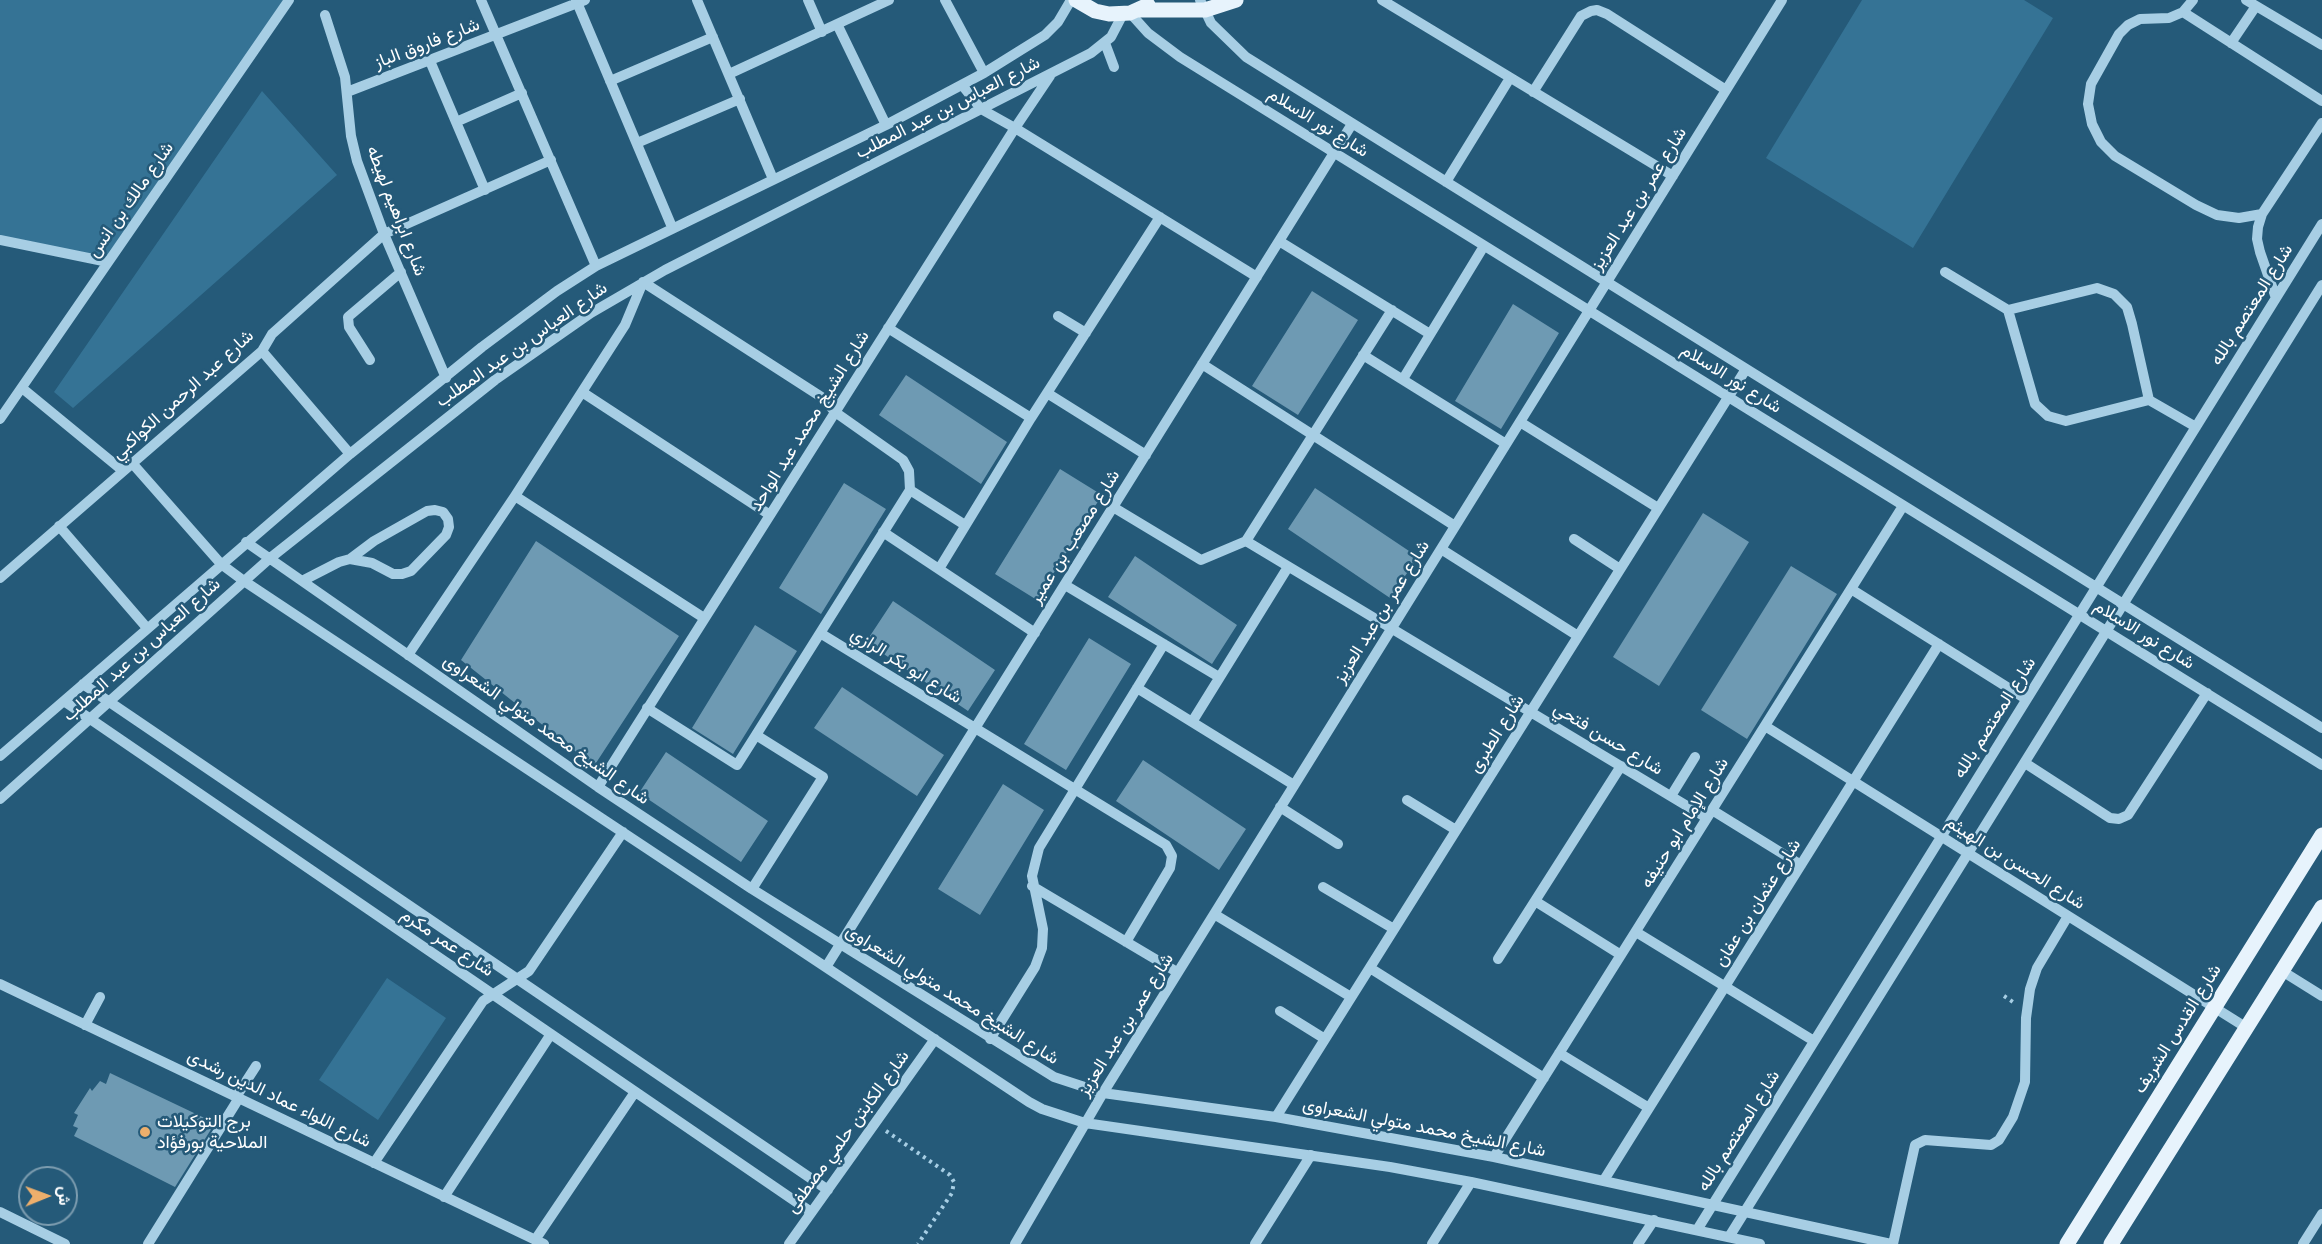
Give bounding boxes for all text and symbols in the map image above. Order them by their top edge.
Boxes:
street label: شارع فاروق الباز [371,14,483,74]
street label: شارع العباس بن عبد المطلب [852,52,1044,164]
street label: شارع نور الاسلام [1264,83,1372,163]
street label: شارع عمر بن عبد العزيز [1586,123,1692,275]
street label: شارع مالك بن انس [83,138,179,262]
street label: شارع ابراهيم لهيطه [361,143,431,279]
street label: شارع المعتصم بالله [2206,240,2298,370]
street label: شارع العباس بن عبد المطلب [432,278,612,412]
street label: شارع عبد الرحمن الكواكبي [107,325,259,465]
street label: شارع الشيخ محمد عبد الواحد [745,327,875,515]
street label: شارع نور الاسلام [1677,339,1785,419]
street label: شارع مصعب بن عمير [1025,466,1125,608]
street label: شارع عمر بن عبد العزيز [1329,536,1435,688]
street label: شارع العباس بن عبد المطلب [59,574,225,726]
street label: شارع نور الاسلام [2090,595,2198,675]
street label: شارع ابو بكر الرازي [846,623,966,709]
street label: شارع الشيخ محمد متولي الشعراوى [439,650,653,810]
street label: شارع المعتصم بالله [1949,653,2041,783]
street label: شارع الطبرى [1464,691,1530,777]
street label: شارع حسن فتحي [1549,698,1667,780]
street label: شارع الإمام ابو حنيفه [1636,754,1734,892]
street label: شارع الحسن بن الهيثم [1941,811,2089,915]
street label: شارع عثمان بن عفان [1710,835,1806,971]
street label: شارع عمر مكرم [397,904,497,982]
street label: شارع الشيخ محمد متولي الشعراوى [841,920,1063,1070]
street label: شارع عمر بن عبد العزيز [1073,949,1179,1101]
street label: شارع القدس الشريف [2130,960,2226,1098]
street label: شارع اللواء عماد الدين رشدى [184,1045,374,1153]
street label: شارع الكابتن حلمي مصطفى [782,1046,914,1218]
street label: شارع المعتصم بالله [1693,1066,1785,1196]
street label: شارع الشيخ محمد متولي الشعراوى [1301,1094,1547,1162]
place label: برج التوكيلات الملاحية بورفؤاد [157,1111,267,1154]
marker: برج التوكيلات الملاحية بورفؤاد [138,1125,152,1139]
north arrow [18,1166,78,1226]
text: ش [54,1186,75,1206]

